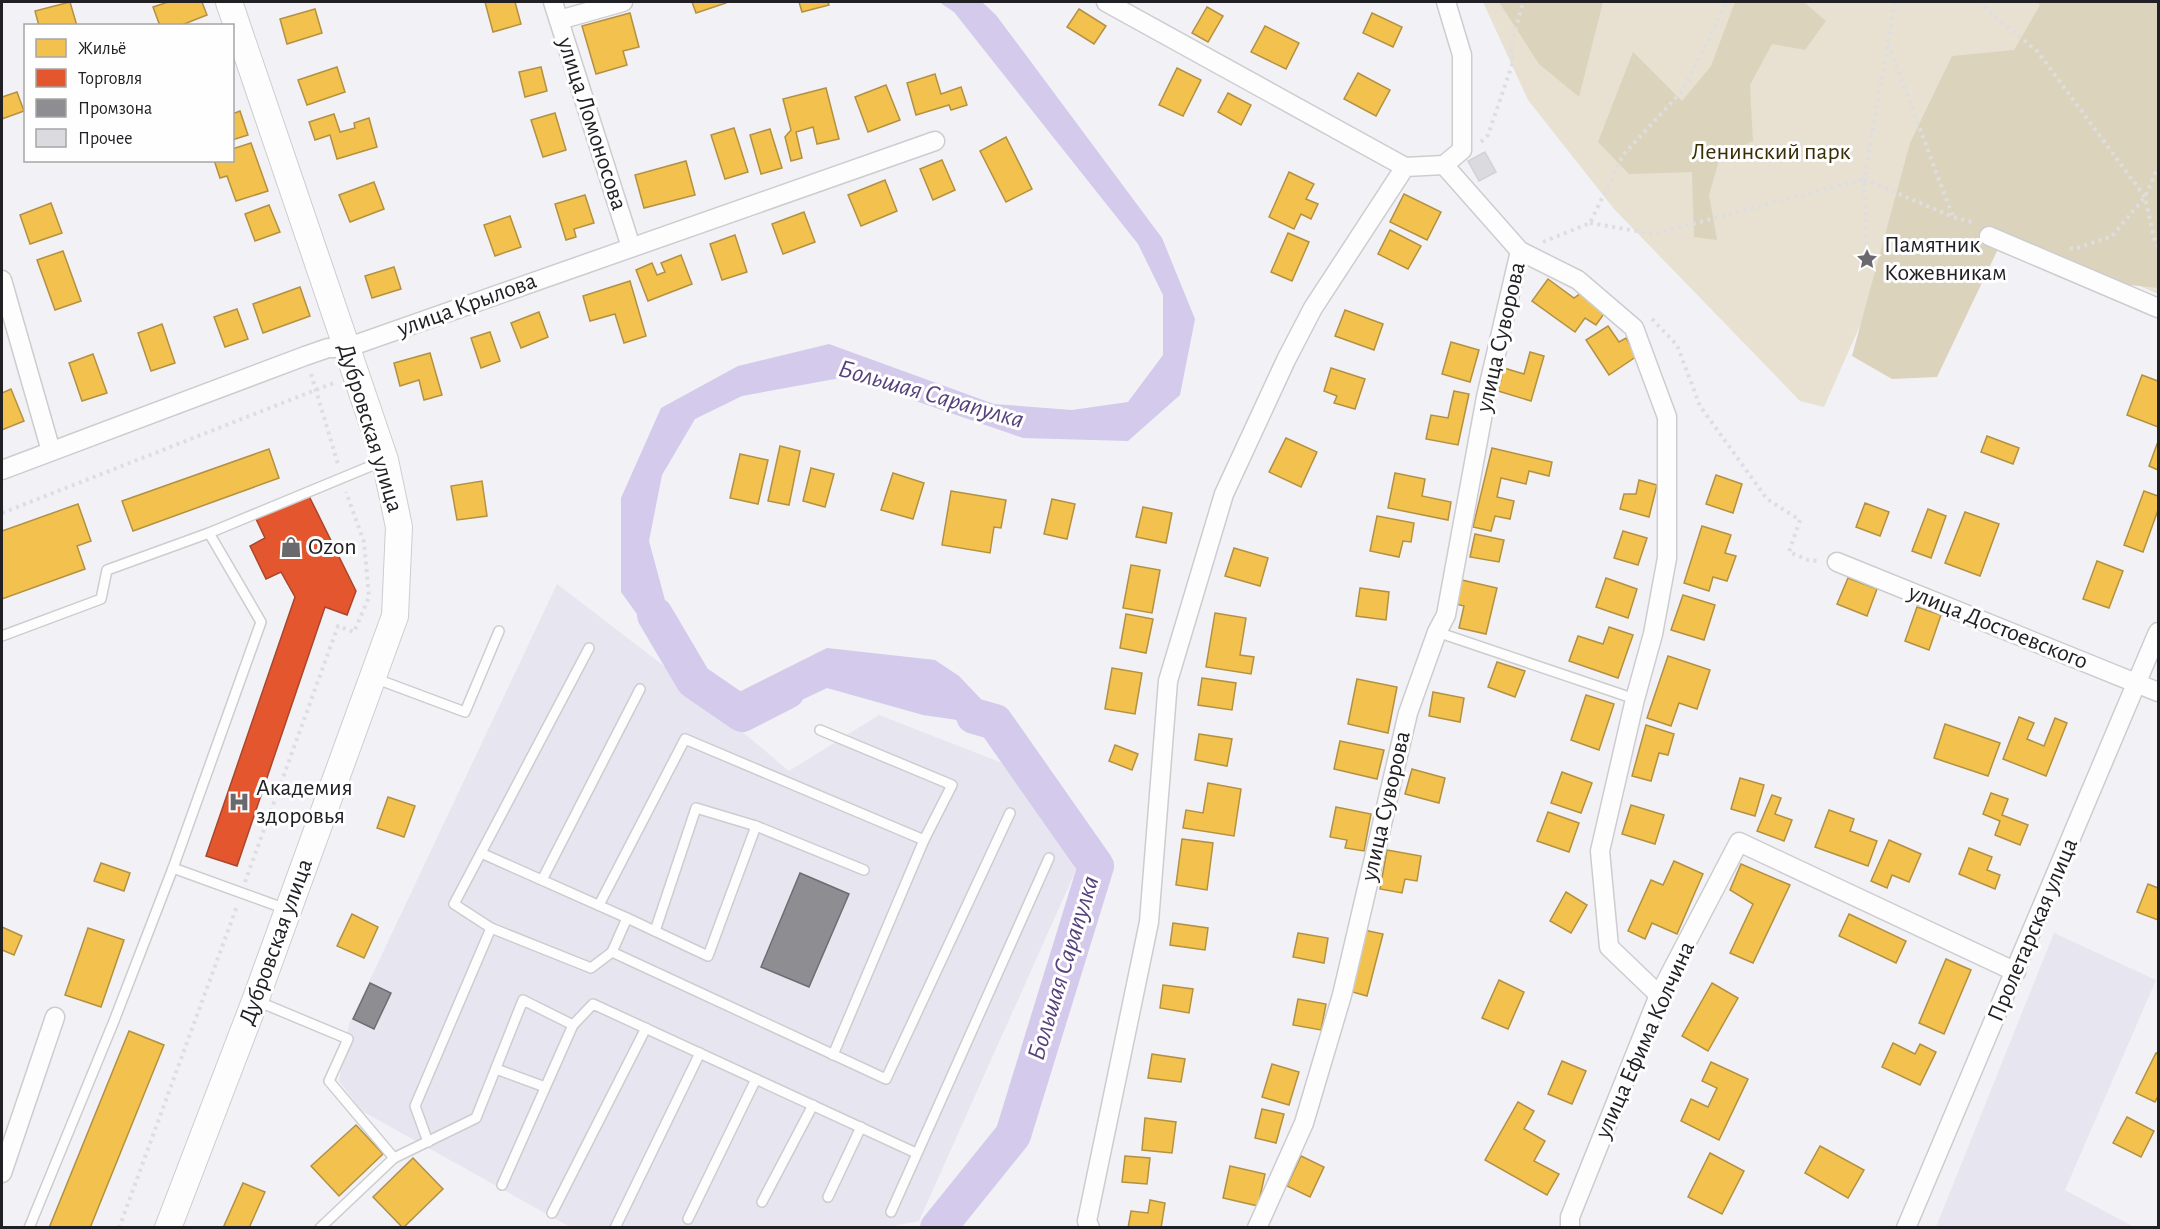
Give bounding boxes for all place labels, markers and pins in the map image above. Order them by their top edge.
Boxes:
place label: Памятник Кожевникам [1884,233,2007,285]
place icon: Памятник Кожевникам [1855,247,1879,271]
shop icon: Ozon [279,535,303,559]
place label: Ozon [308,535,357,559]
place label: Академия здоровья [256,776,353,828]
hospital icon: Академия здоровья [227,790,251,814]

